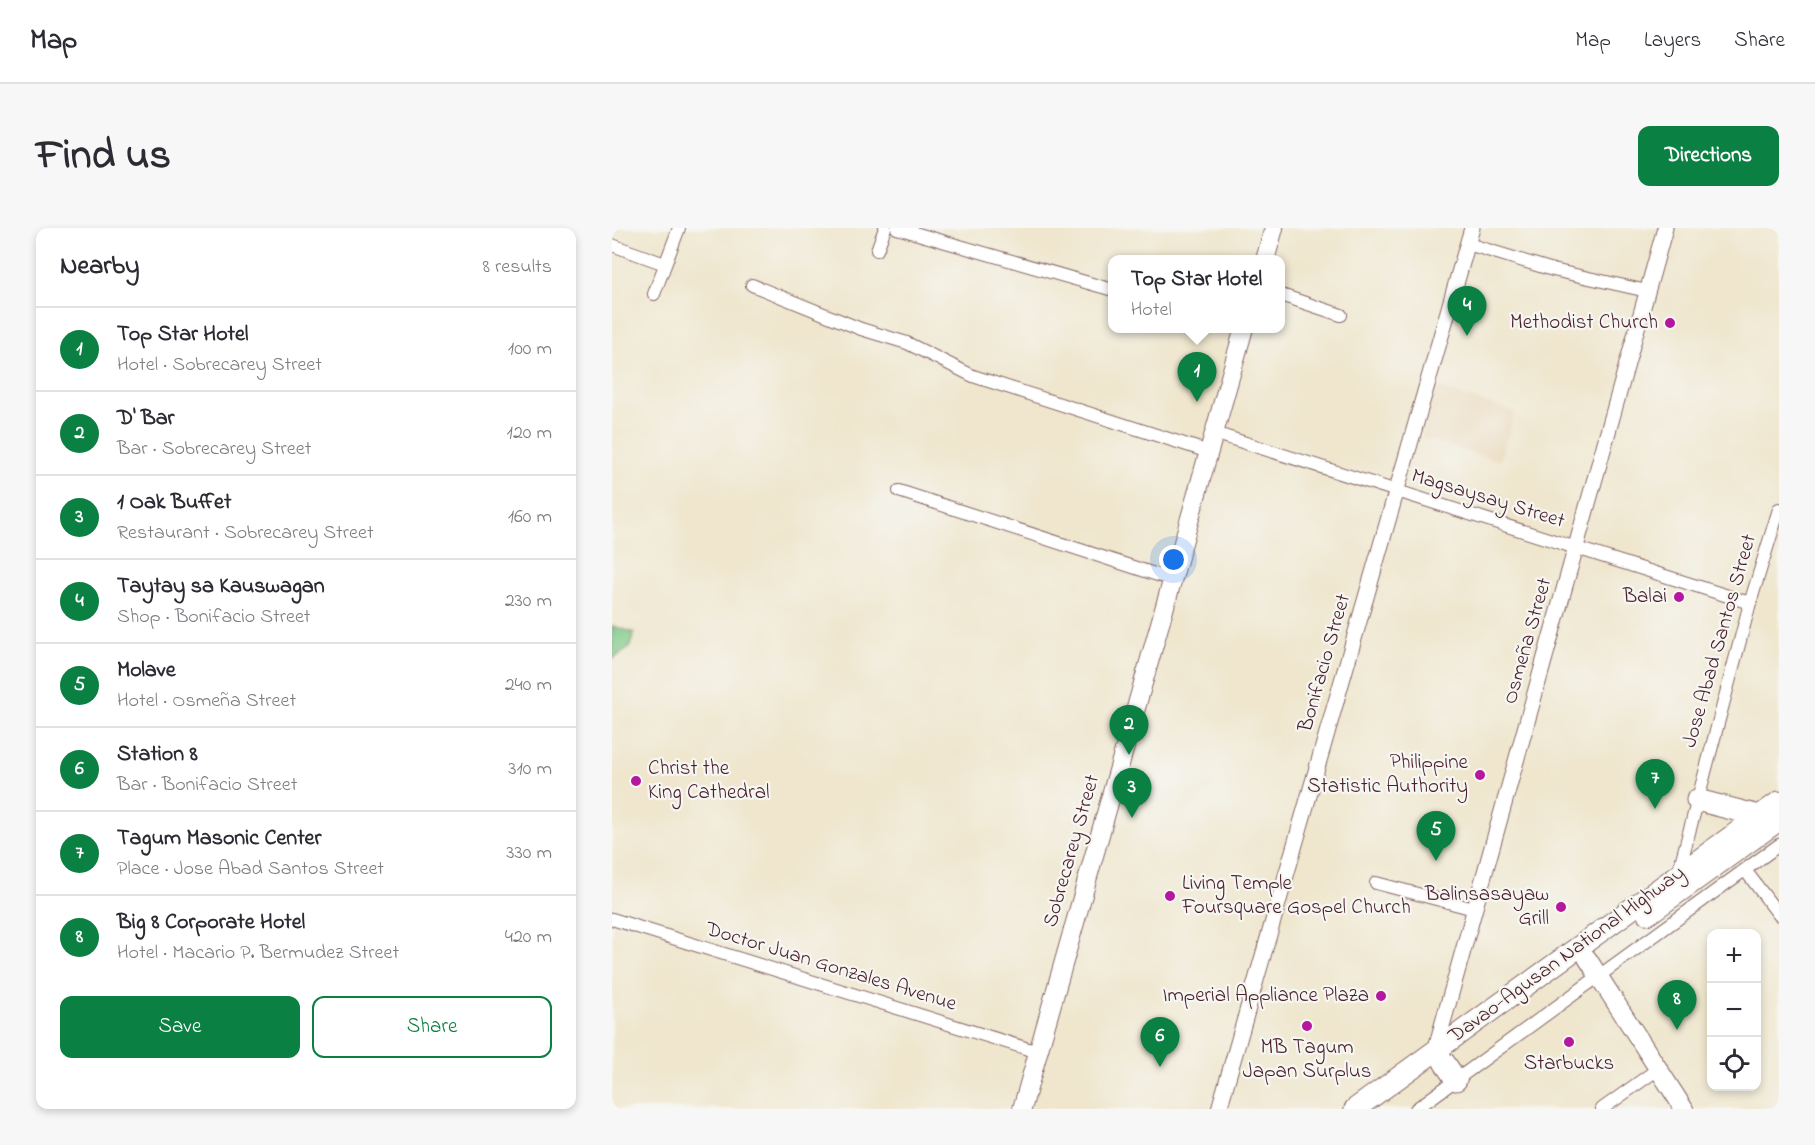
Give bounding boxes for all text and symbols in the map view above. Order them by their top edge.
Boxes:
text: Map [30,21,77,62]
text: Map [1575,26,1611,56]
text: Layers [1644,26,1701,56]
text: Share [1734,26,1785,56]
text: Find us [36,126,171,187]
button: Directions [1638,126,1779,186]
text: Nearby [60,248,139,286]
text: 8 results [483,253,552,282]
popup [1108,255,1285,333]
text: Top Star Hotel [1131,264,1262,296]
pin: 4 [1448,286,1486,336]
text: Hotel [1131,296,1172,325]
place label: Methodist Church [1510,308,1658,338]
marker: Methodist Church [1663,316,1677,330]
text: Top Star Hotel [117,319,249,351]
text: 1 [76,335,83,364]
text: 100 m [508,335,552,364]
text: Hotel · Sobrecarey Street [117,351,322,380]
pin: 1 [1178,352,1216,402]
text: D' Bar [117,403,174,435]
text: 2 [75,419,84,448]
text: 120 m [507,419,552,448]
text: Bar · Sobrecarey Street [117,435,311,464]
street label: Magsaysay Street [1407,461,1568,539]
text: 1 Oak Buffet [117,487,231,519]
text: 3 [75,503,84,532]
text: 160 m [508,503,552,532]
text: Restaurant · Sobrecarey Street [117,519,374,548]
street label: Jose Abad Santos Street [1675,531,1765,751]
your location [1159,545,1188,574]
text: Taytay sa Kauswagan [117,571,325,603]
street label: Osmeña Street [1496,574,1560,708]
place label: Balai [1622,582,1667,612]
text: 4 [75,587,84,616]
text: 230 m [505,587,552,616]
street label: Bonifacio Street [1291,590,1359,737]
marker: Balai [1672,590,1686,604]
text: Shop · Bonifacio Street [117,603,311,632]
text: Molave [117,655,176,687]
text: 5 [74,671,85,700]
text: 240 m [505,671,552,700]
text: Hotel · Osmeña Street [117,687,296,716]
pin: 2 [1110,706,1148,755]
text: Station 8 [117,739,198,771]
place label: Philippine Statistic Authority [1307,748,1469,804]
place label: Christ the King Cathedral [648,754,770,810]
text: 6 [75,755,84,784]
text: 310 m [508,755,552,784]
pin: 7 [1636,760,1674,809]
pin: 3 [1112,768,1152,818]
marker: Philippine Statistic Authority [1473,768,1487,782]
text: Bar · Bonifacio Street [117,771,297,800]
street label: Sobrecarey Street [1036,771,1110,931]
marker: Christ the King Cathedral [629,774,643,788]
pin: 5 [1416,812,1456,861]
text: Tagum Masonic Center [117,823,321,855]
text: 7 [75,839,84,868]
text: 330 m [506,839,552,868]
text: Place · Jose Abad Santos Street [117,855,384,884]
street label: Davao-Agusan National Highway [1442,859,1693,1053]
place label: Living Temple Foursquare Gospel Church [1181,869,1411,923]
place label: Balinsasayaw Grill [1424,880,1549,934]
marker: Living Temple Foursquare Gospel Church [1163,889,1177,903]
marker: Balinsasayaw Grill [1554,900,1568,914]
text: Big 8 Corporate Hotel [117,907,305,939]
street label: Doctor Juan Gonzales Avenue [701,914,961,1020]
text: 8 [76,923,83,952]
text: 420 m [505,923,552,952]
map controls [1707,929,1761,1091]
button: + [1707,929,1761,983]
text: Hotel · Macario P. Bermudez Street [117,939,399,968]
pin: 8 [1658,980,1696,1030]
place label: Imperial Appliance Plaza [1162,981,1369,1011]
button: − [1707,983,1761,1037]
marker: Imperial Appliance Plaza [1374,989,1388,1003]
button: Save [60,996,300,1058]
button: Share [312,996,552,1058]
pin: 6 [1140,1018,1180,1067]
marker: MB Tagum Japan Surplus [1300,1019,1314,1033]
place label: MB Tagum Japan Surplus [1243,1033,1371,1087]
marker: Starbucks [1562,1035,1576,1049]
button: locate [1707,1037,1761,1091]
place label: Starbucks [1524,1049,1614,1079]

